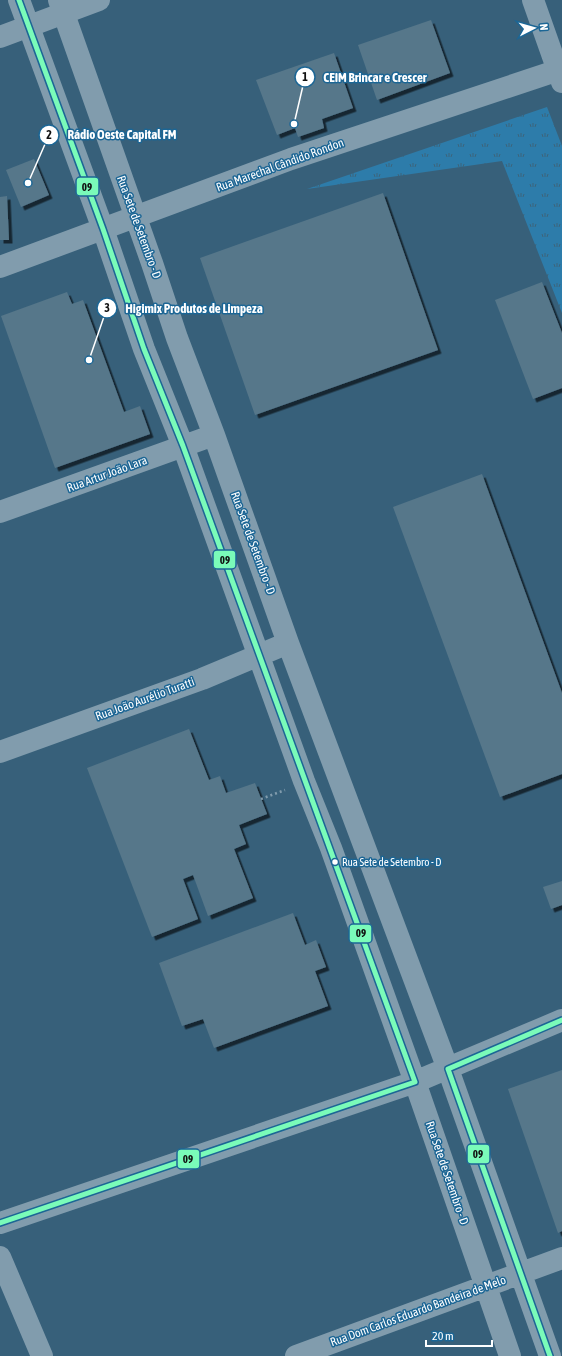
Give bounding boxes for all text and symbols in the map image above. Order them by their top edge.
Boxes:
north arrow [514,8,554,48]
text: N [538,23,550,31]
callout: CEIM Brincar e Crescer [295,65,434,90]
text: 1 [302,70,308,84]
text: CEIM Brincar e Crescer [323,70,428,85]
callout: Rádio Oeste Capital FM [39,122,184,147]
text: Rádio Oeste Capital FM [68,127,177,142]
text: 2 [46,128,52,142]
street label: Rua Marechal Cândido Rondon [214,135,346,195]
street label: Rua Sete de Setembro - D [114,174,164,281]
line badge: 09 [76,177,99,196]
text: 09 [82,181,92,193]
callout: Higimix Produtos de Limpeza [97,296,271,321]
text: 3 [104,301,110,315]
text: Higimix Produtos de Limpeza [125,301,263,316]
street label: Rua Artur João Lara [65,453,149,495]
street label: Rua Sete de Setembro - D [228,490,278,597]
line badge: 09 [213,550,236,569]
text: 09 [220,554,230,566]
street label: Rua João Aurélio Turatti [94,675,196,723]
place label: Rua Sete de Setembro - D [342,856,441,868]
marker: Rua Sete de Setembro - D [330,857,340,867]
line badge: 09 [349,924,372,943]
text: 09 [356,927,366,939]
street label: Rua Sete de Setembro - D [423,1119,471,1227]
line badge: 09 [467,1144,490,1164]
text: 09 [473,1148,483,1160]
line badge: 09 [177,1149,200,1169]
text: 09 [183,1153,193,1165]
street label: Rua Dom Carlos Eduardo Bandeira de Melo [328,1273,508,1349]
scale bar [426,1322,492,1348]
text: 20 m [432,1329,454,1343]

